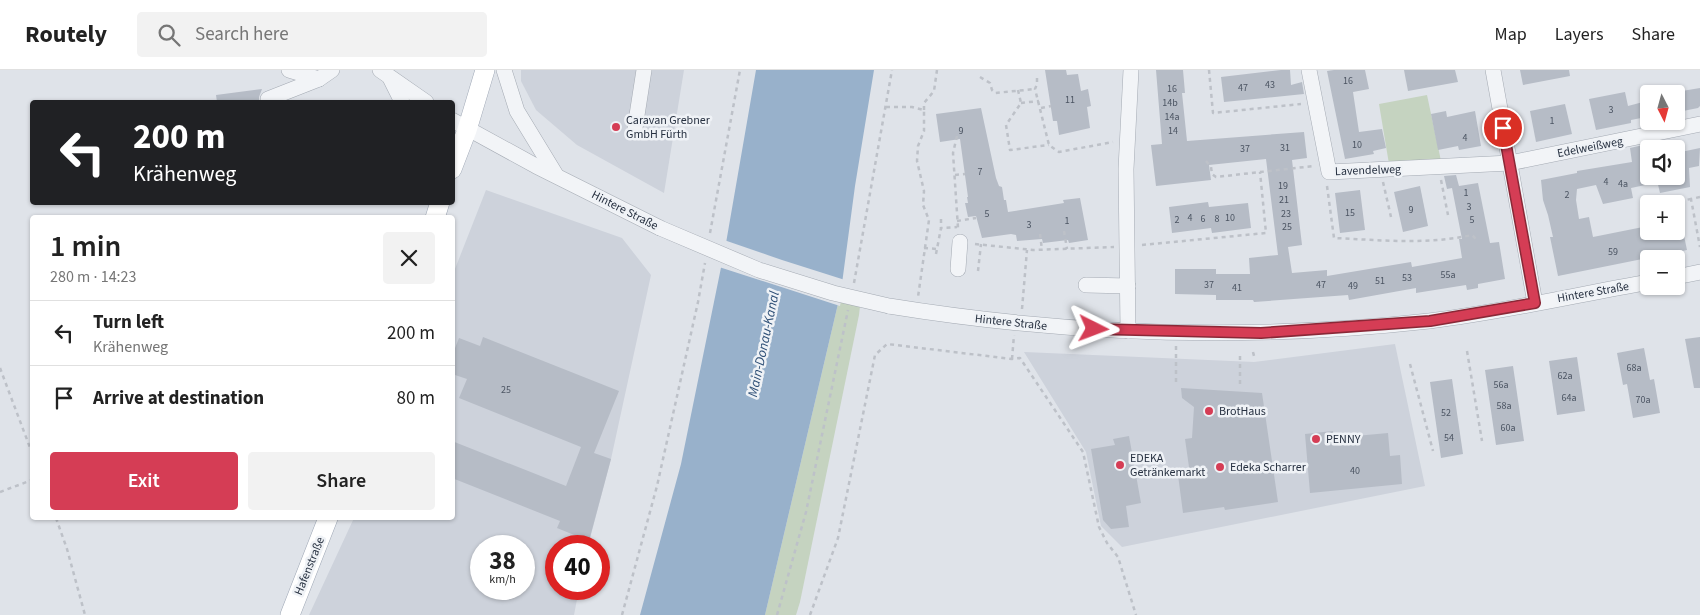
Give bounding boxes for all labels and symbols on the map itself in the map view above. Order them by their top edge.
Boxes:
house number: 16 [1343,74,1353,88]
house number: 43 [1265,78,1275,92]
house number: 47 [1238,81,1248,95]
house number: 16 [1167,82,1177,96]
north arrow [1640,85,1685,130]
house number: 11 [1065,93,1075,107]
house number: 14b [1162,96,1178,110]
house number: 3 [1609,103,1614,117]
pin [1482,107,1524,149]
house number: 14a [1165,110,1179,124]
place label: Caravan Grebner GmbH Fürth [626,112,711,143]
house number: 1 [1550,114,1555,128]
marker: Caravan Grebner GmbH Fürth [610,121,622,133]
house number: 9 [959,124,964,138]
house number: 14 [1168,124,1178,138]
house number: 4 [1463,131,1468,145]
street label: Edelweißweg [1556,133,1624,162]
house number: 10 [1352,138,1362,152]
house number: 31 [1280,141,1290,155]
house number: 37 [1240,142,1250,156]
street label: Lavendelweg [1335,161,1401,180]
house number: 7 [978,165,983,179]
house number: 4 [1604,175,1609,189]
house number: 4a [1618,177,1628,191]
house number: 19 [1278,179,1288,193]
street label: Hintere Straße [589,186,661,235]
house number: 1 [1464,186,1469,200]
house number: 2 [1565,188,1570,202]
house number: 21 [1279,193,1289,207]
house number: 3 [1467,200,1472,214]
house number: 9 [1409,203,1414,217]
house number: 15 [1345,206,1355,220]
house number: 5 [985,207,990,221]
house number: 23 [1281,207,1291,221]
house number: 4 [1188,211,1193,225]
house number: 10 [1225,211,1235,225]
house number: 6 [1201,212,1206,226]
house number: 8 [1215,212,1220,226]
house number: 2 [1175,213,1180,227]
house number: 5 [1470,213,1475,227]
house number: 1 [1065,214,1070,228]
house number: 3 [1027,218,1032,232]
house number: 25 [1282,220,1292,234]
house number: 59 [1608,245,1618,259]
house number: 55a [1441,268,1455,282]
house number: 53 [1402,271,1412,285]
house number: 51 [1375,274,1385,288]
house number: 37 [1204,278,1214,292]
house number: 47 [1316,278,1326,292]
street label: Hintere Straße [1556,278,1630,307]
house number: 49 [1348,279,1358,293]
house number: 41 [1232,281,1242,295]
water label: Main-Donau-Kanal [743,289,785,399]
position arrow [1067,302,1119,354]
street label: Hintere Straße [974,310,1048,335]
house number: 68a [1627,361,1641,375]
house number: 62a [1558,369,1572,383]
house number: 56a [1494,378,1508,392]
house number: 25 [501,383,511,397]
house number: 64a [1562,391,1576,405]
house number: 70a [1636,393,1650,407]
house number: 58a [1497,399,1511,413]
place label: BrotHaus [1219,403,1266,420]
marker: BrotHaus [1203,405,1215,417]
house number: 52 [1441,406,1451,420]
house number: 60a [1501,421,1515,435]
place label: PENNY [1326,431,1361,448]
house number: 54 [1444,431,1454,445]
marker: PENNY [1310,433,1322,445]
place label: EDEKA Getränkemarkt [1130,450,1205,481]
marker: EDEKA Getränkemarkt [1114,459,1126,471]
place label: Edeka Scharrer [1230,459,1307,476]
marker: Edeka Scharrer [1214,461,1226,473]
house number: 40 [1350,464,1360,478]
street label: Hafenstraße [290,534,329,598]
speed limit sign: 40 [545,535,610,600]

